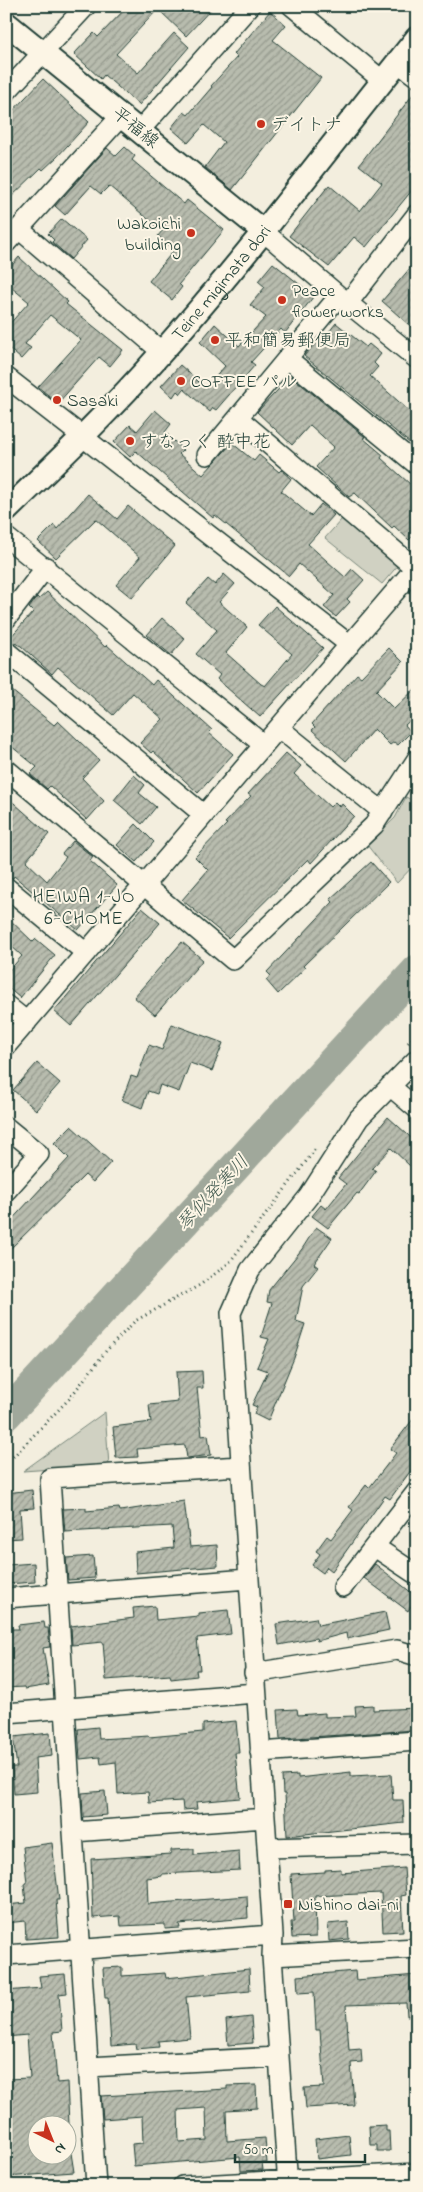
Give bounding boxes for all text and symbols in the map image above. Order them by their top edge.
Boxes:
street label: 平福線 [106,101,164,156]
place label: デイトナ [271,113,342,139]
marker: デイトナ [255,118,267,130]
place label: Wakoichi building [117,212,181,260]
street label: Teine migimata dori [166,220,279,347]
marker: Wakoichi building [185,227,197,239]
place label: Peace flower works [292,279,384,326]
marker: Peace flower works [276,294,288,306]
place label: 平和簡易郵便局 [225,329,351,355]
marker: 平和簡易郵便局 [209,334,221,346]
place label: COFFEE パル [191,370,297,396]
marker: COFFEE パル [175,375,187,387]
place label: Sasaki [67,389,118,415]
marker: Sasaki [51,394,63,406]
place label: すなっく 酔中花 [140,430,271,456]
marker: すなっく 酔中花 [124,435,136,447]
district label: HEIWA 1-JO 6-CHOME [32,884,136,933]
water label: 琴似発寒川 [172,1150,256,1238]
place label: Nishino dai-ni [298,1893,399,1919]
marker: Nishino dai-ni [282,1898,294,1910]
north arrow [28,2114,78,2164]
scale bar [235,2132,366,2164]
text: N [49,2138,70,2159]
text: 50 m [243,2139,274,2161]

